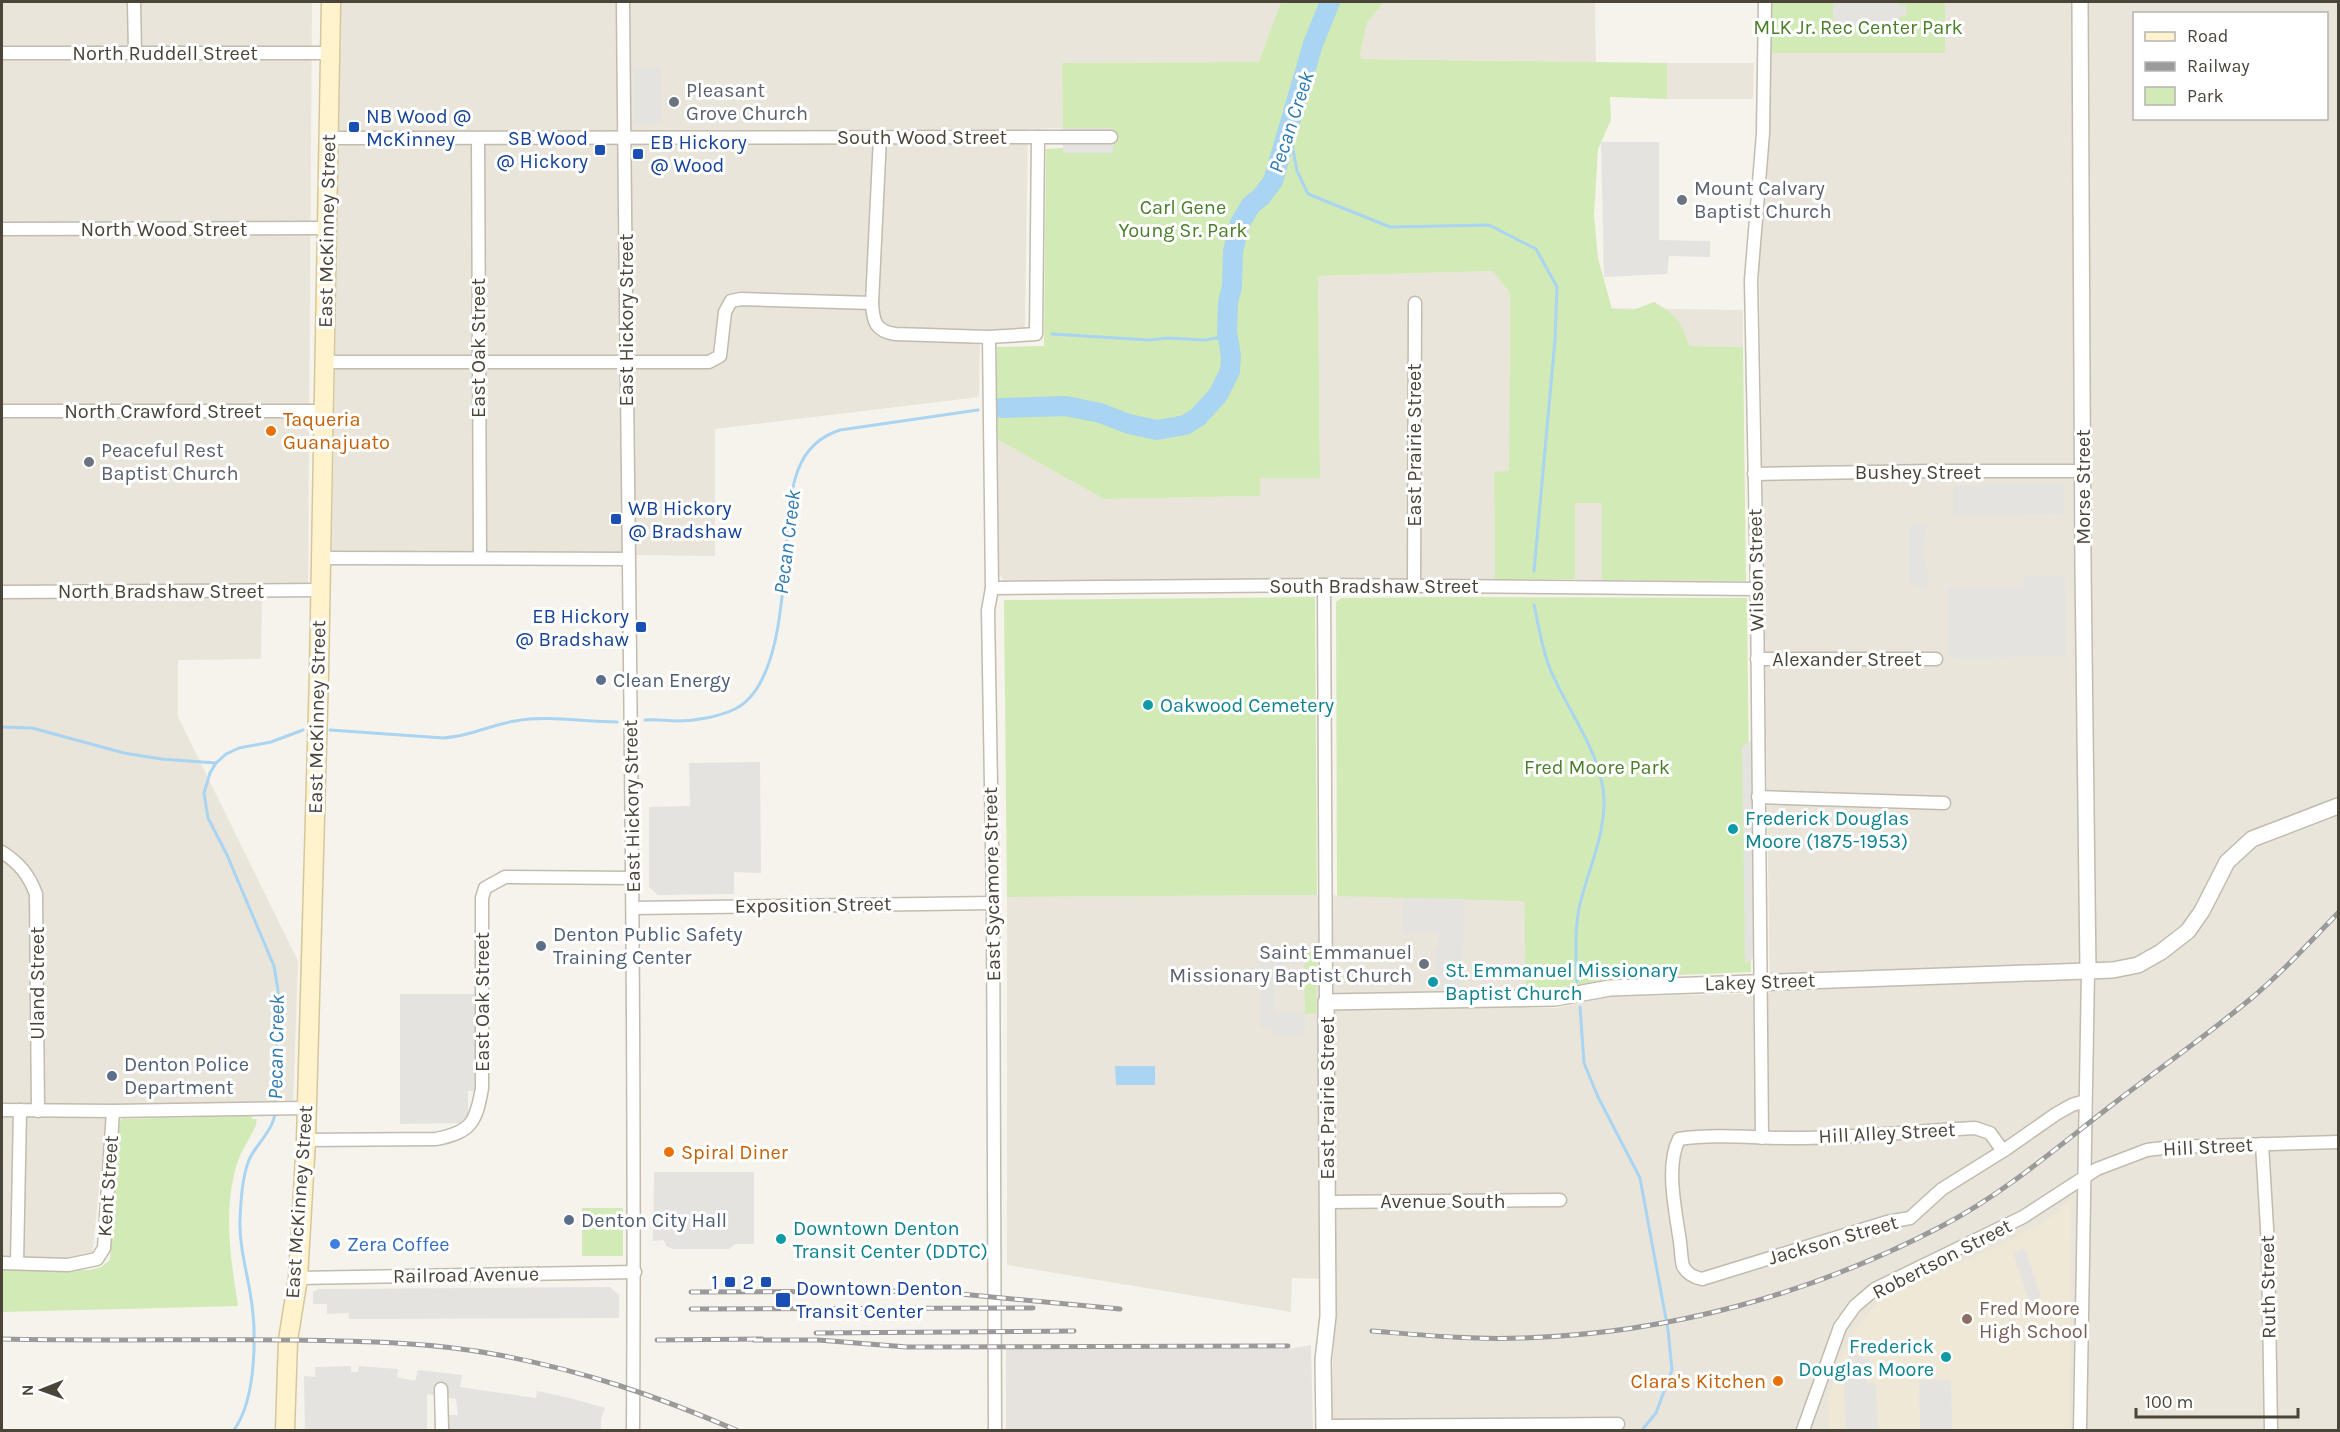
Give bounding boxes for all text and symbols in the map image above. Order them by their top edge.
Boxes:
legend [2133,12,2328,120]
park label: MLK Jr. Rec Center Park [1753,16,1963,39]
text: Road [2187,25,2228,47]
street label: North Ruddell Street [72,42,258,65]
text: Railway [2187,55,2250,77]
water label: Pecan Creek [1263,68,1319,176]
place label: Pleasant Grove Church [686,79,808,125]
text: Park [2187,85,2224,107]
marker: Pleasant Grove Church [667,95,681,109]
place label: NB Wood @ McKinney [366,105,471,151]
marker: NB Wood @ McKinney [347,120,361,134]
street label: South Wood Street [837,126,1008,149]
place label: SB Wood @ Hickory [496,127,588,173]
place label: EB Hickory @ Wood [650,131,747,177]
street label: East McKinney Street [314,133,340,328]
marker: SB Wood @ Hickory [593,143,607,157]
marker: EB Hickory @ Wood [631,147,645,161]
place label: Mount Calvary Baptist Church [1694,177,1831,223]
marker: Mount Calvary Baptist Church [1675,193,1689,207]
park label: Carl Gene Young Sr. Park [1118,196,1248,242]
street label: North Wood Street [81,218,248,241]
street label: East Hickory Street [615,233,638,407]
street label: East Oak Street [467,278,490,418]
street label: East Prairie Street [1403,363,1426,527]
street label: North Crawford Street [64,400,262,423]
place label: Taqueria Guanajuato [283,408,390,454]
marker: Taqueria Guanajuato [264,424,278,438]
street label: Morse Street [2072,429,2095,545]
place label: Peaceful Rest Baptist Church [101,439,238,485]
marker: Peaceful Rest Baptist Church [82,455,96,469]
street label: Bushey Street [1855,461,1982,484]
water label: Pecan Creek [769,488,805,596]
place label: WB Hickory @ Bradshaw [628,497,743,543]
street label: Wilson Street [1743,508,1769,631]
marker: WB Hickory @ Bradshaw [609,512,623,526]
street label: South Bradshaw Street [1269,575,1479,598]
street label: North Bradshaw Street [58,580,265,603]
place label: EB Hickory @ Bradshaw [515,605,630,651]
street label: East McKinney Street [304,619,330,814]
marker: EB Hickory @ Bradshaw [634,620,648,634]
street label: Alexander Street [1772,648,1922,671]
place label: Clean Energy [613,669,730,692]
marker: Clean Energy [594,673,608,687]
place label: Oakwood Cemetery [1160,694,1334,717]
marker: Oakwood Cemetery [1141,698,1155,712]
street label: East Hickory Street [619,719,645,893]
park label: Fred Moore Park [1524,756,1670,779]
street label: East Sycamore Street [979,786,1005,981]
place label: Frederick Douglas Moore (1875-1953) [1745,807,1909,853]
marker: Frederick Douglas Moore (1875-1953) [1726,822,1740,836]
street label: Exposition Street [734,892,892,918]
place label: Denton Public Safety Training Center [553,923,743,969]
street label: Uland Street [26,926,49,1040]
street label: East Oak Street [471,932,494,1072]
marker: Denton Public Safety Training Center [534,939,548,953]
place label: Saint Emmanuel Missionary Baptist Church [1169,941,1412,987]
marker: Saint Emmanuel Missionary Baptist Church [1417,957,1431,971]
place label: St. Emmanuel Missionary Baptist Church [1445,959,1678,1005]
street label: Lakey Street [1704,969,1816,995]
marker: St. Emmanuel Missionary Baptist Church [1426,975,1440,989]
water label: Pecan Creek [263,994,289,1100]
street label: East Prairie Street [1316,1016,1339,1180]
place label: Denton Police Department [124,1053,249,1099]
marker: Denton Police Department [105,1069,119,1083]
street label: East McKinney Street [281,1104,317,1299]
street label: Hill Alley Street [1818,1118,1957,1148]
street label: Hill Street [2162,1133,2254,1161]
street label: Kent Street [93,1134,123,1238]
place label: Spiral Diner [681,1141,789,1164]
marker: Spiral Diner [662,1145,676,1159]
street label: Avenue South [1380,1190,1506,1213]
place label: Denton City Hall [581,1209,727,1232]
street label: Jackson Street [1766,1210,1901,1270]
marker: Denton City Hall [562,1213,576,1227]
street label: Robertson Street [1869,1214,2016,1304]
place label: Downtown Denton Transit Center (DDTC) [793,1217,988,1263]
marker: Downtown Denton Transit Center (DDTC) [774,1232,788,1246]
place label: Zera Coffee [347,1233,450,1256]
street label: Ruth Street [2256,1235,2280,1339]
marker: Zera Coffee [328,1237,342,1251]
street label: Railroad Avenue [393,1262,539,1288]
place label: 1 [711,1271,718,1294]
place label: 2 [742,1271,754,1294]
marker: 1 [723,1275,737,1289]
marker: 2 [759,1275,773,1289]
place label: Downtown Denton Transit Center [796,1277,963,1323]
marker: Downtown Denton Transit Center [774,1291,792,1309]
place label: Fred Moore High School [1979,1297,2088,1343]
marker: Fred Moore High School [1960,1312,1974,1326]
place label: Frederick Douglas Moore [1798,1335,1934,1381]
marker: Frederick Douglas Moore [1939,1350,1953,1364]
north arrow [12,1360,72,1420]
place label: Clara's Kitchen [1631,1370,1766,1393]
marker: Clara's Kitchen [1771,1374,1785,1388]
scale bar [2136,1381,2298,1419]
text: N [18,1384,37,1396]
text: 100 m [2145,1391,2193,1413]

